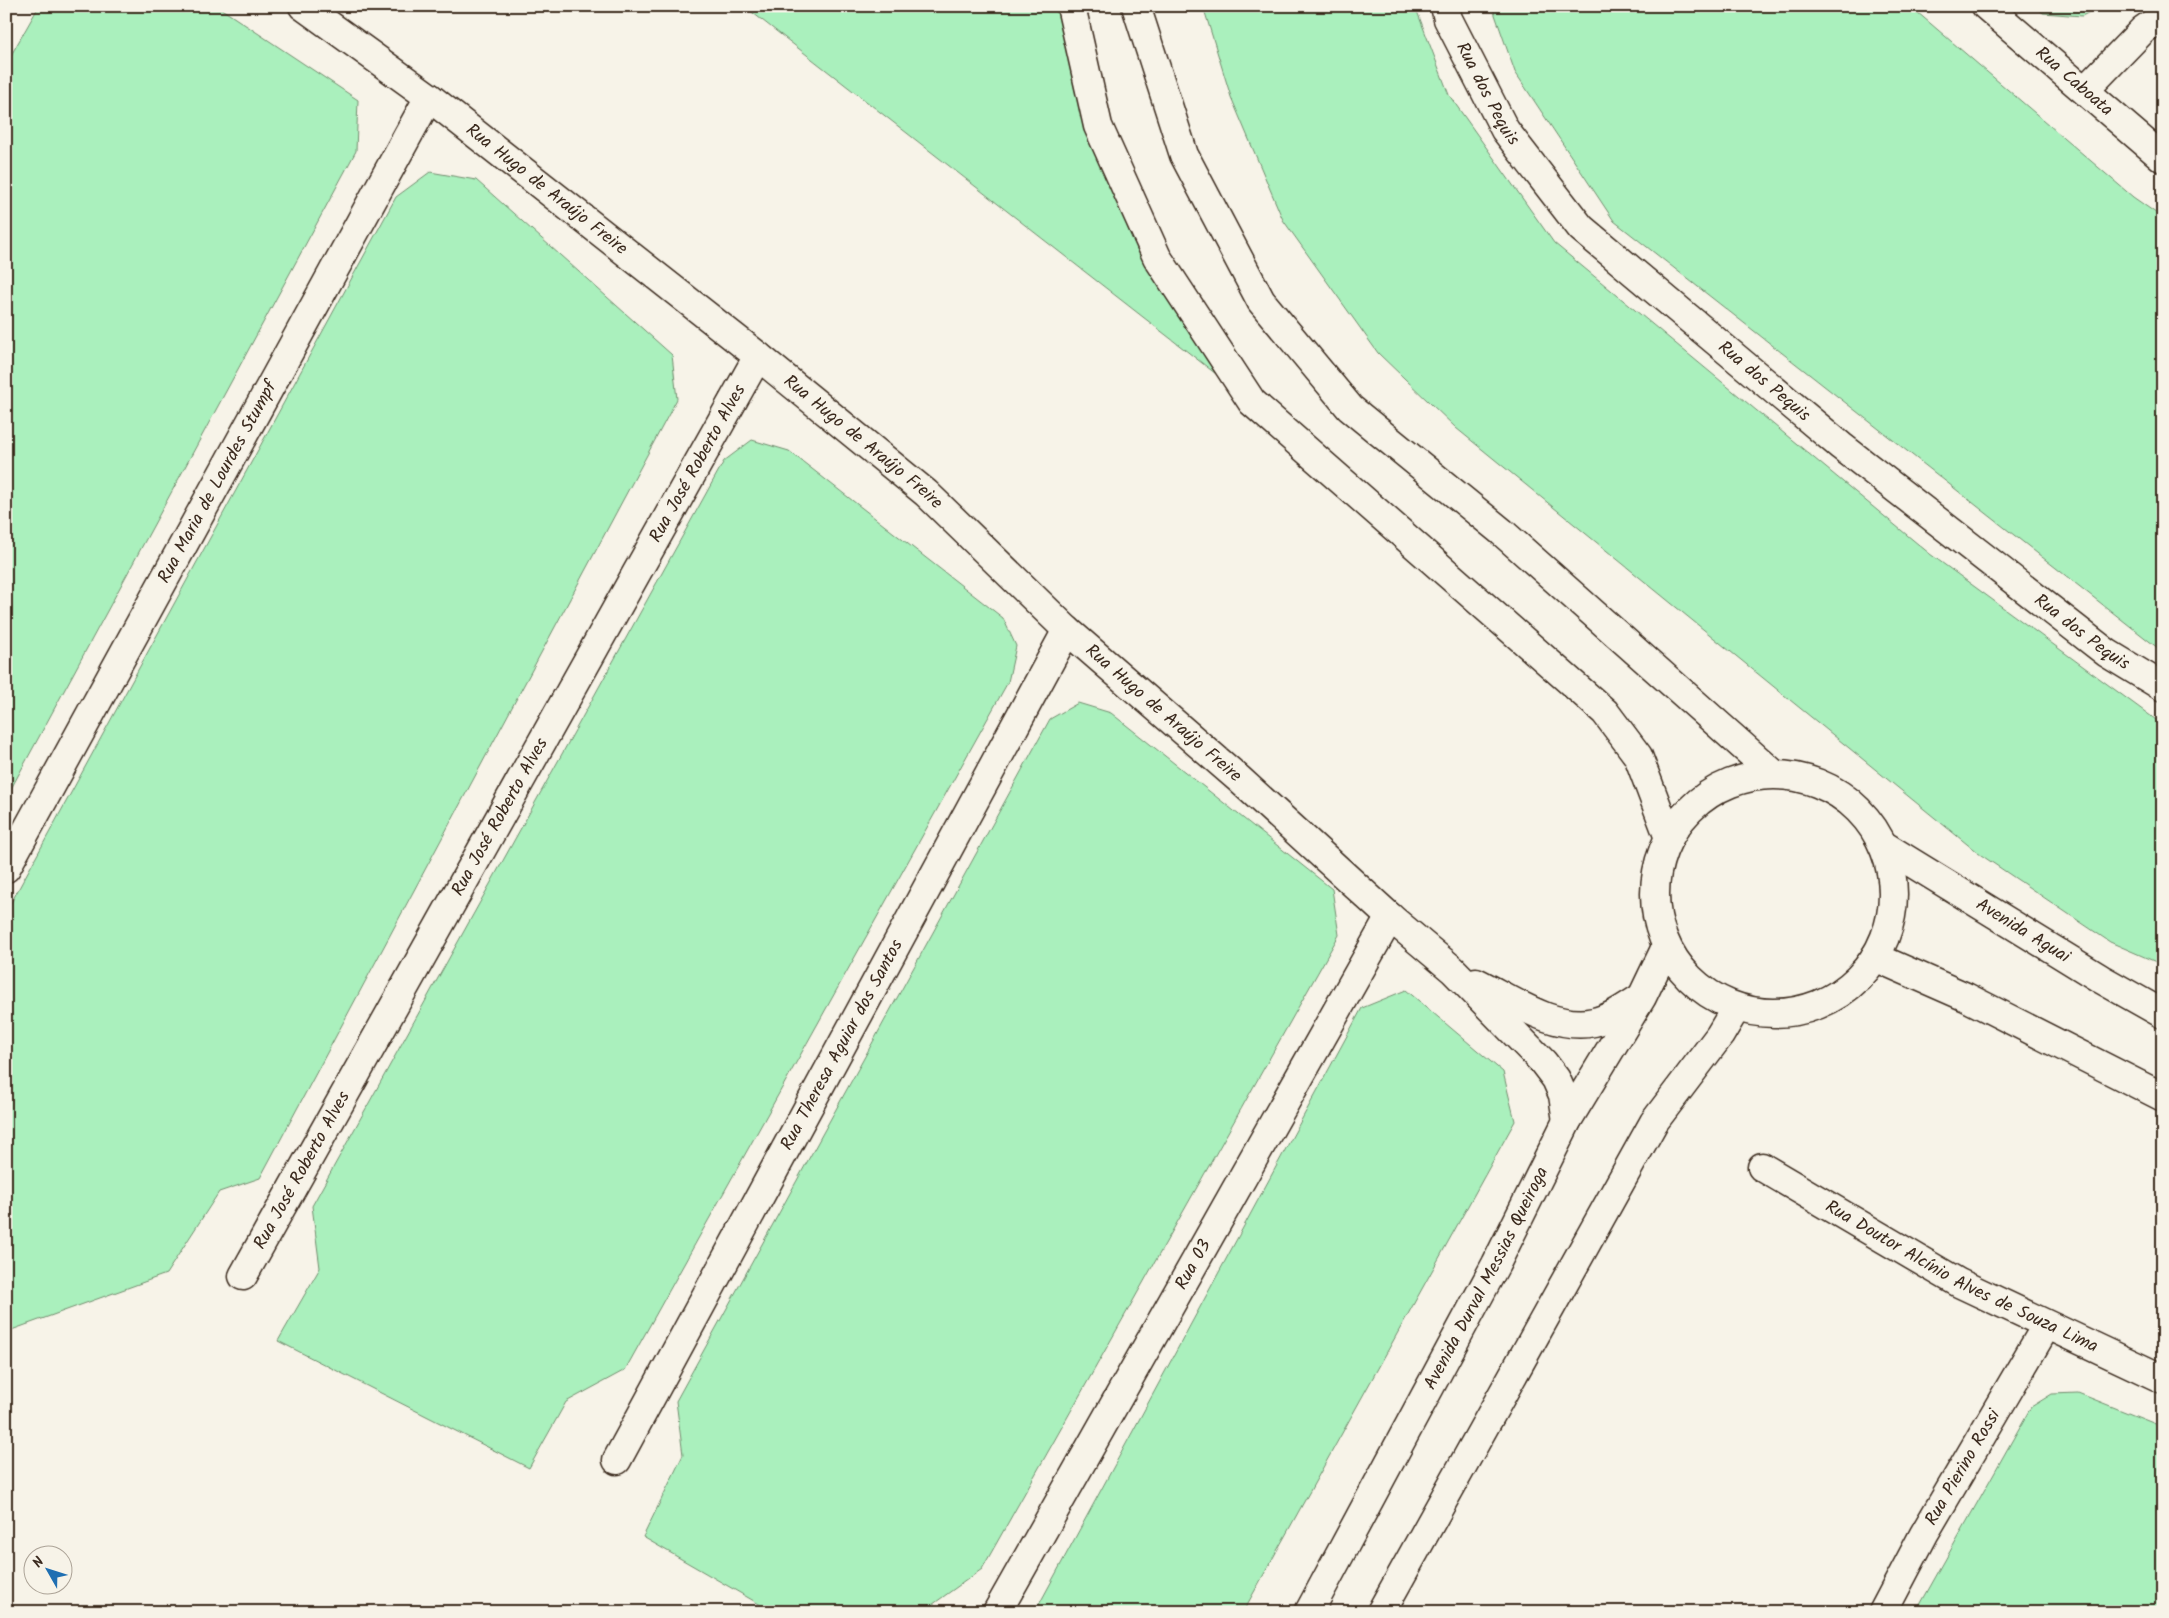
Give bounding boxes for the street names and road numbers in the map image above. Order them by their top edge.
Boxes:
street label: Rua dos Pequis [1448,37,1527,152]
street label: Rua Caboata [2028,39,2120,124]
street label: Rua Hugo de Araújo Freire [459,116,634,263]
street label: Rua dos Pequis [1711,334,1817,429]
street label: Rua Hugo de Araújo Freire [777,368,950,517]
street label: Rua Maria de Lourdes Stumpf [150,374,286,589]
street label: Rua José Roberto Alves [642,379,754,548]
street label: Rua dos Pequis [2027,587,2136,678]
street label: Rua Hugo de Araújo Freire [1078,637,1248,790]
street label: Rua José Roberto Alves [444,732,556,902]
street label: Avenida Aguai [1970,891,2076,971]
street label: Rua Theresa Aguiar dos Santos [773,934,911,1156]
street label: Rua José Roberto Alves [246,1086,358,1255]
street label: Avenida Durval Messias Queiroga [1416,1162,1557,1395]
street label: Rua Doutor Alcínio Alves de Souza Lima [1819,1193,2103,1361]
street label: Rua 03 [1167,1234,1219,1295]
street label: Rua Pierino Rossi [1917,1403,2009,1531]

